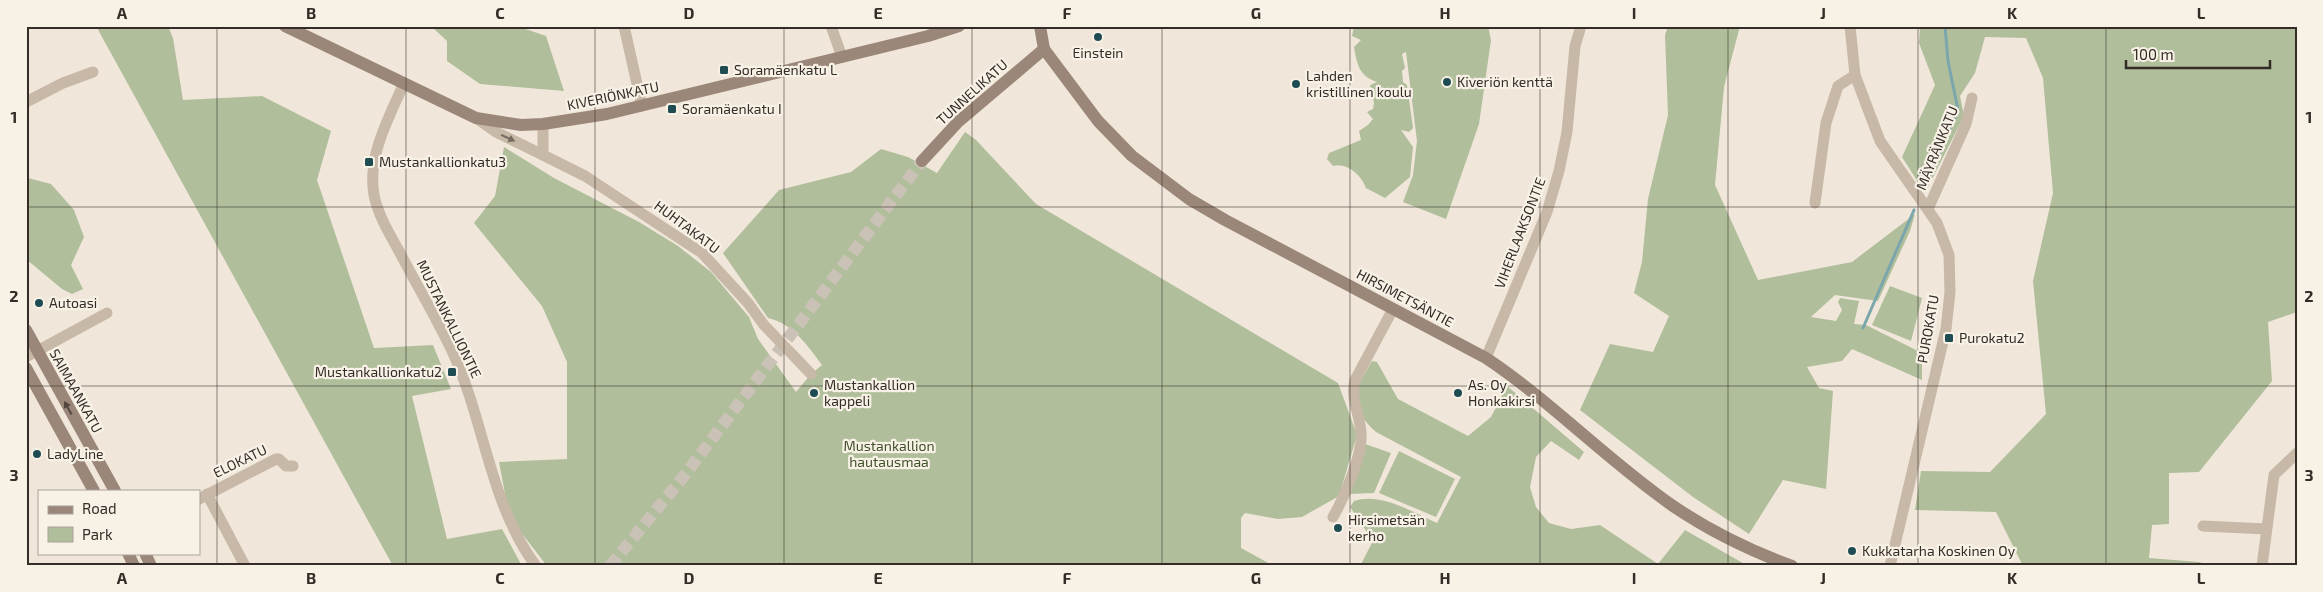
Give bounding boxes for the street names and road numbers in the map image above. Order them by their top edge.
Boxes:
street label: TUNNELIKATU [933,55,1011,128]
street label: KIVERIÖNKATU [565,77,660,114]
street label: MÄYRÄNKATU [1912,103,1961,192]
street label: VIHERLAAKSONTIE [1491,175,1549,291]
street label: HUHTAKATU [651,196,723,257]
street label: MUSTANKALLIONTIE [413,257,485,381]
street label: HIRSIMETSÄNTIE [1354,265,1457,330]
street label: PUROKATU [1913,293,1942,364]
street label: SAIMAANKATU [46,346,107,436]
street label: ELOKATU [210,440,269,481]

